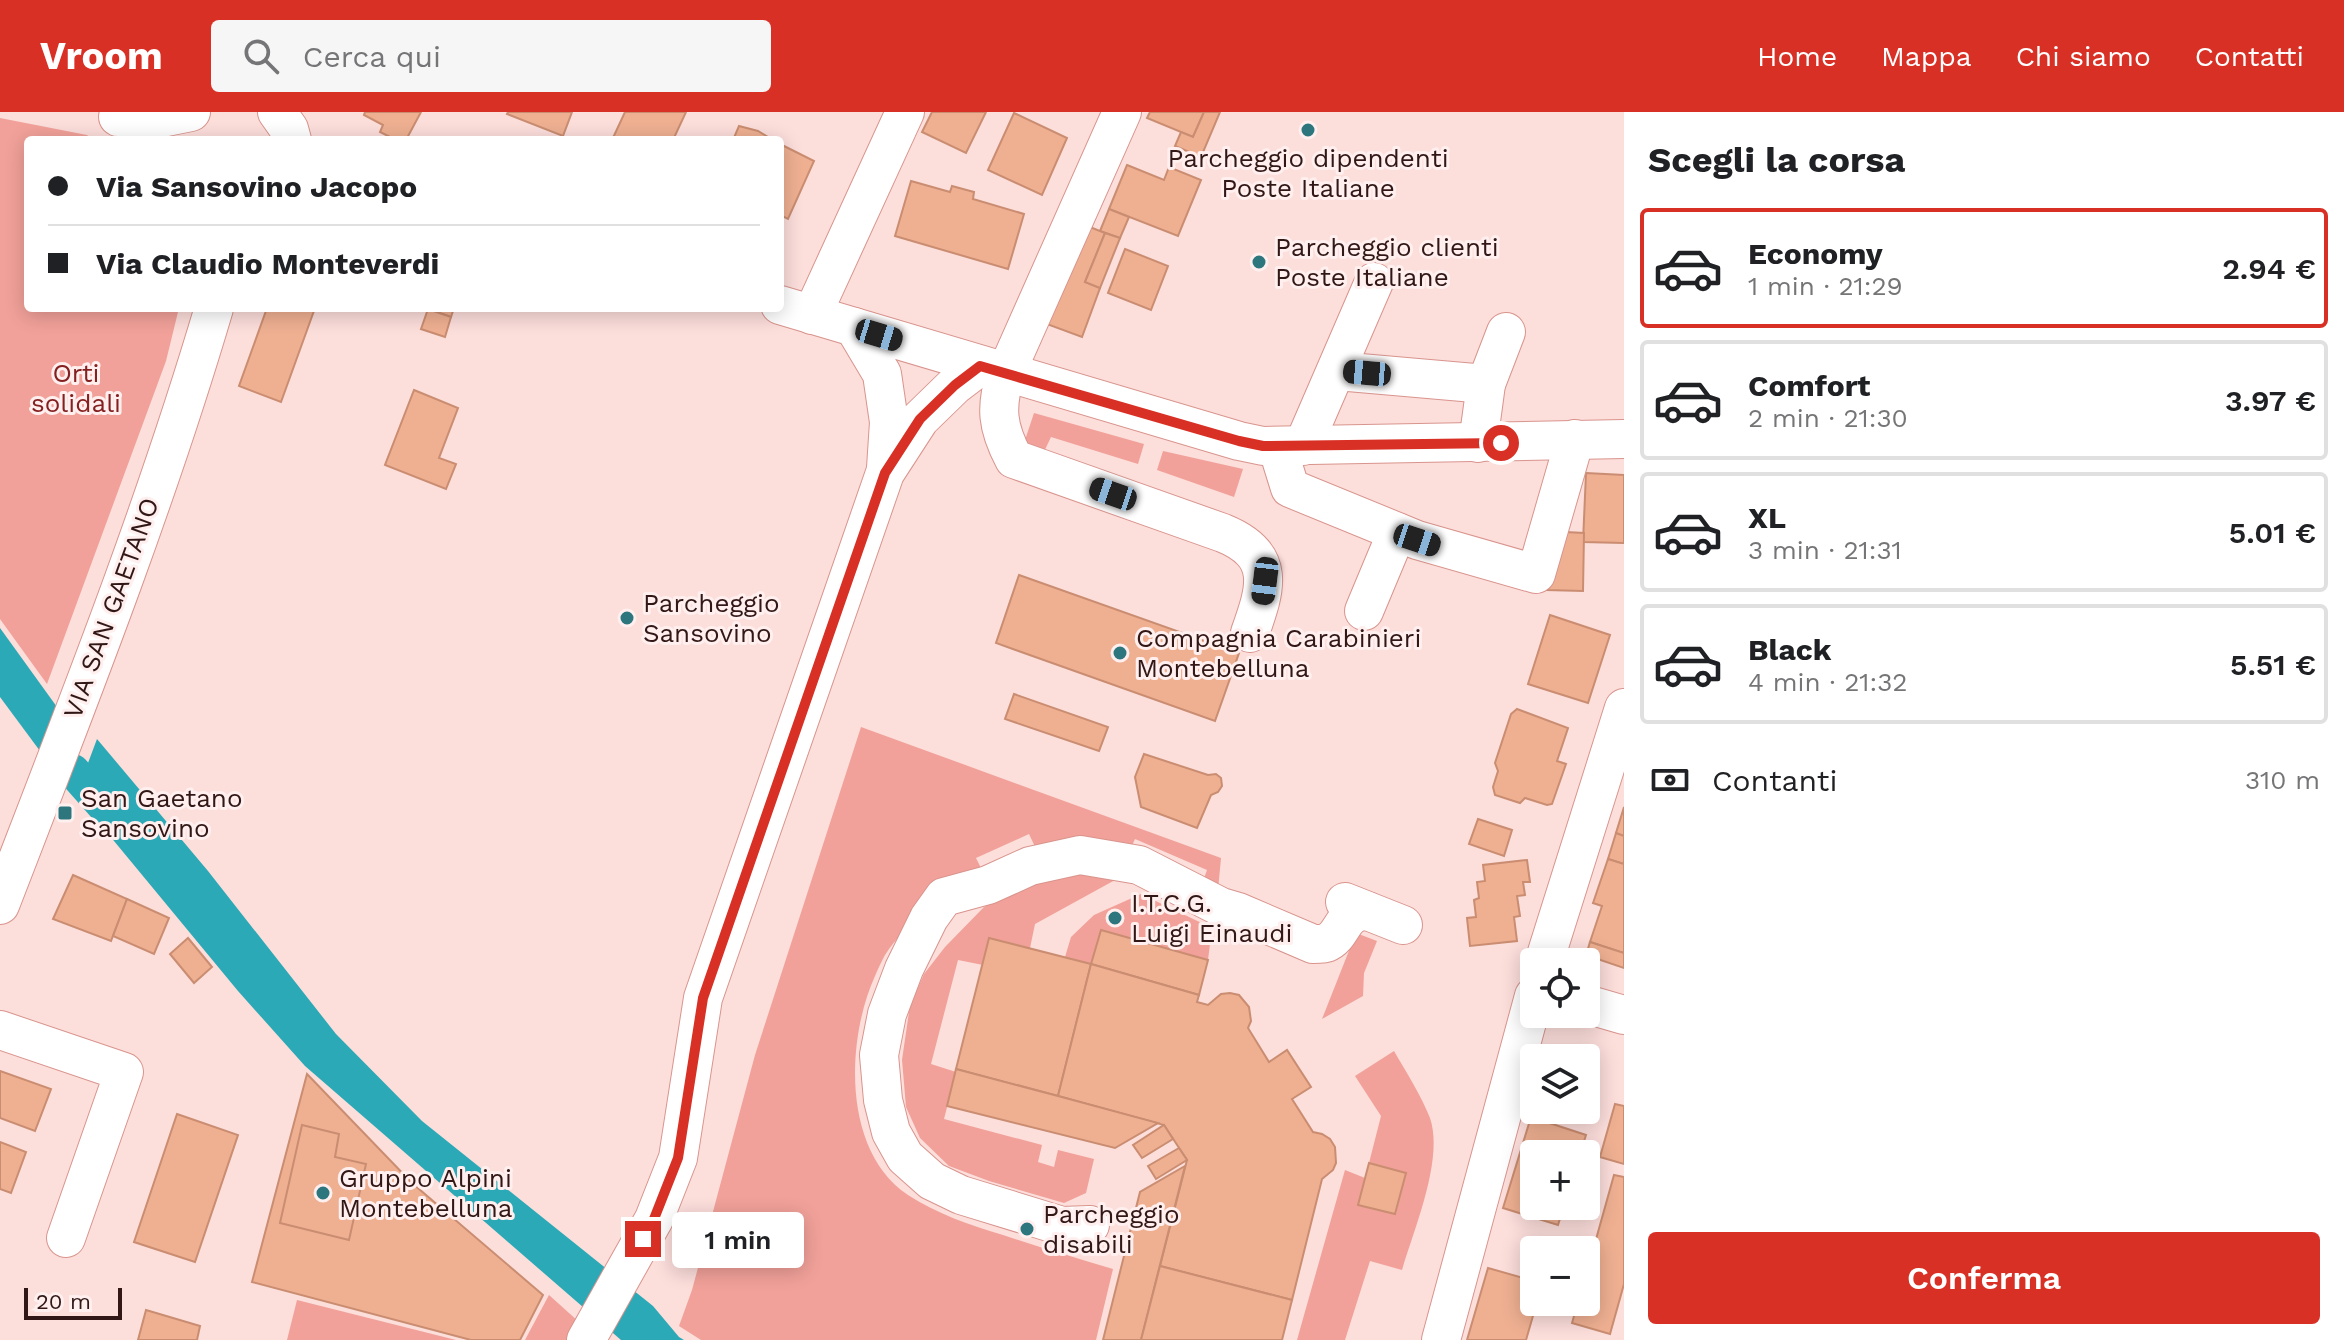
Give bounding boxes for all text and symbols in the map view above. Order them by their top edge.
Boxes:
search box [211,20,771,92]
text: Vroom [40,34,163,78]
icon: search [239,34,283,78]
text: Cerca qui [303,39,441,74]
text: Home [1757,40,1837,73]
text: Mappa [1881,40,1972,73]
text: Chi siamo [2016,40,2151,73]
text: Contatti [2195,40,2304,73]
marker: Parcheggio dipendenti Poste Italiane [1299,121,1317,139]
text: Scegli la corsa [1648,139,1905,181]
place label: Parcheggio dipendenti Poste Italiane [1167,143,1449,203]
text: Via Sansovino Jacopo [96,169,417,204]
place label: Parcheggio clienti Poste Italiane [1275,232,1499,292]
icon: car [1652,232,1724,304]
text: Economy [1748,236,1883,271]
text: Via Claudio Monteverdi [96,246,439,281]
text: 2.94 € [2222,251,2316,286]
marker: Parcheggio clienti Poste Italiane [1250,253,1268,271]
text: 1 min · 21:29 [1748,271,1903,301]
car [853,317,905,353]
park label: Orti solidali [31,358,121,418]
car [1342,359,1392,387]
icon: car [1652,364,1724,436]
text: Comfort [1748,368,1870,403]
text: 3.97 € [2225,383,2316,418]
text: 2 min · 21:30 [1748,403,1908,433]
route start [1483,425,1519,461]
car [1086,475,1140,513]
street label: VIA SAN GAETANO [57,494,165,722]
icon: car [1652,496,1724,568]
text: XL [1748,500,1786,535]
text: 5.01 € [2229,515,2316,550]
car [1390,521,1444,559]
text: 3 min · 21:31 [1748,535,1902,565]
car [1250,556,1280,606]
place label: Parcheggio Sansovino [643,588,780,648]
marker: Parcheggio Sansovino [618,609,636,627]
place label: Compagnia Carabinieri Montebelluna [1136,623,1421,683]
icon: car [1652,628,1724,700]
text: Black [1748,632,1832,667]
marker: Compagnia Carabinieri Montebelluna [1111,644,1129,662]
text: 5.51 € [2230,647,2316,682]
text: 4 min · 21:32 [1748,667,1907,697]
icon: cash [1648,758,1692,802]
text: Contanti [1712,763,1837,798]
text: 310 m [2245,765,2320,795]
place label: San Gaetano Sansovino [81,783,243,843]
marker: San Gaetano Sansovino [56,804,74,822]
place label: I.T.C.G. Luigi Einaudi [1131,888,1292,948]
marker: I.T.C.G. Luigi Einaudi [1106,909,1124,927]
map controls [1520,948,1600,1316]
button: locate [1520,948,1600,1028]
button: layers [1520,1044,1600,1124]
button: + [1520,1140,1600,1220]
place label: Gruppo Alpini Montebelluna [339,1163,513,1223]
marker: Gruppo Alpini Montebelluna [314,1184,332,1202]
place label: Parcheggio disabili [1043,1199,1180,1259]
callout: 1 min [671,1211,803,1267]
marker: Parcheggio disabili [1018,1220,1036,1238]
route end [625,1221,661,1257]
text: 1 min [705,1225,771,1255]
button: Conferma [1648,1232,2320,1324]
button: − [1520,1236,1600,1316]
scale bar [24,1284,122,1320]
text: 20 m [36,1289,91,1314]

